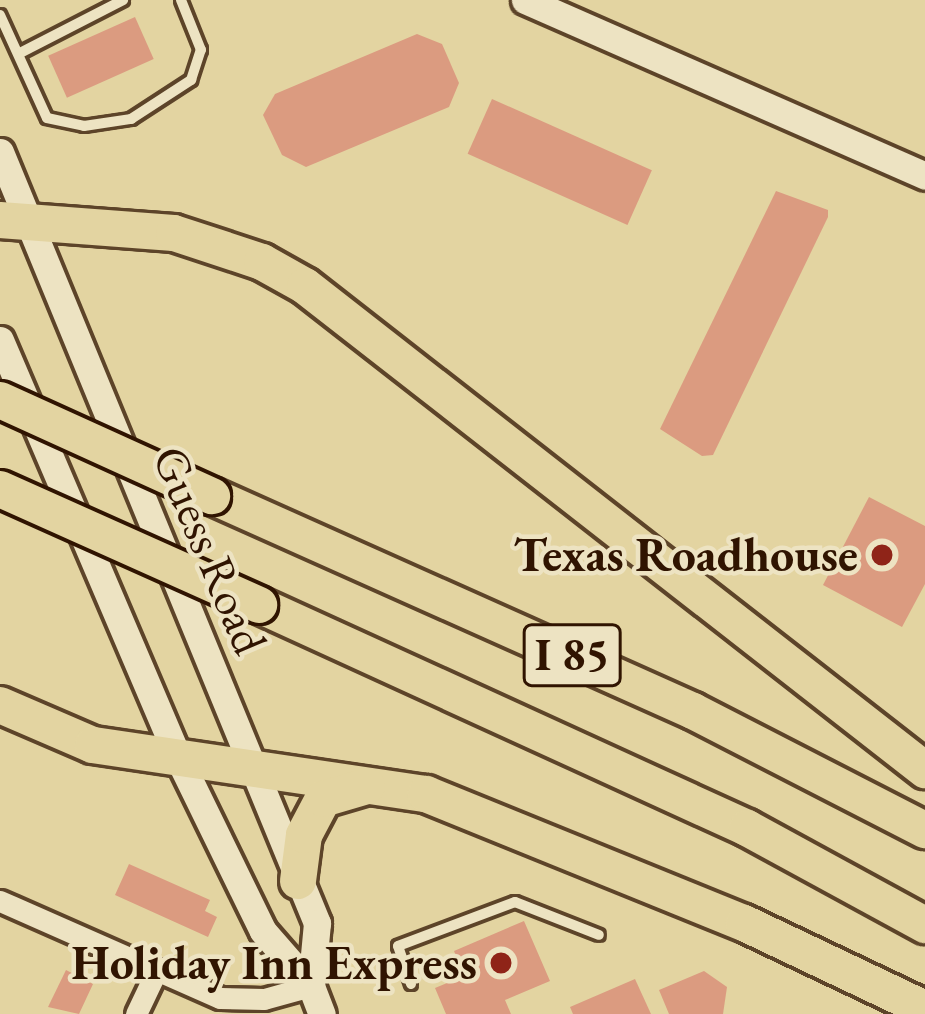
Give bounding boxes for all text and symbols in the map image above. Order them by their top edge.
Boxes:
street label: Guess Road [140,437,280,663]
place label: Texas Roadhouse [513,526,858,584]
marker: Texas Roadhouse [869,542,895,568]
road number: I 85 [521,616,623,694]
place label: Holiday Inn Express [71,934,477,992]
marker: Holiday Inn Express [488,950,514,976]

